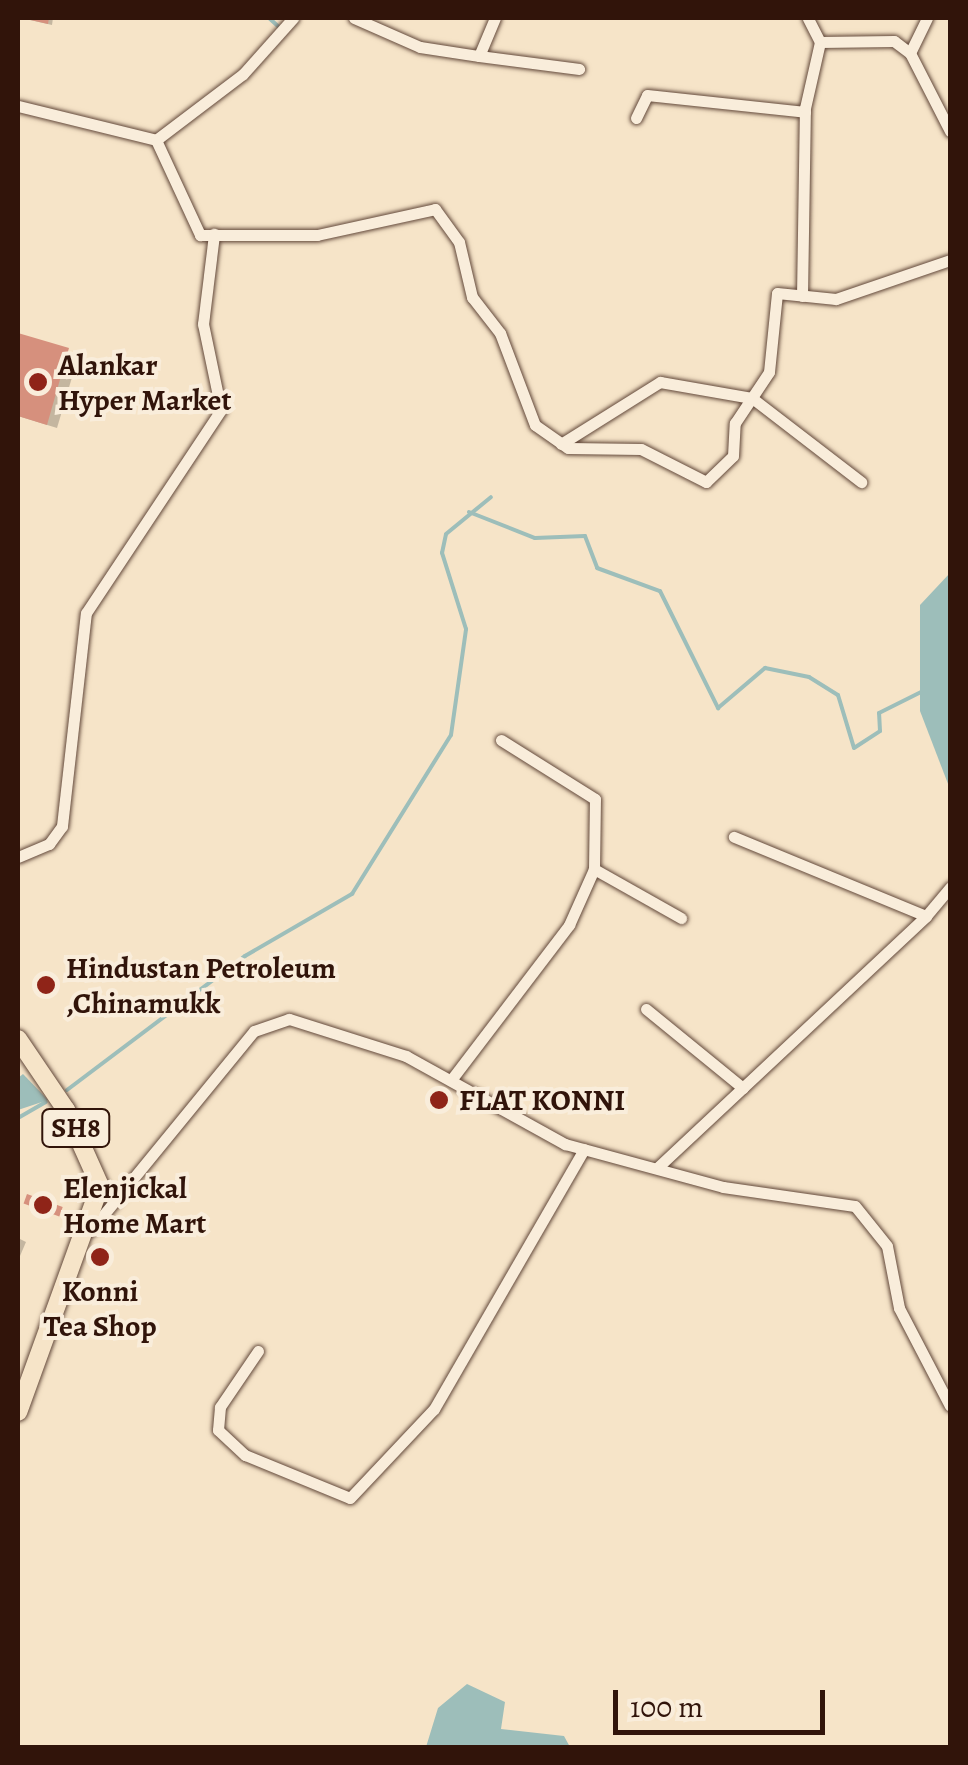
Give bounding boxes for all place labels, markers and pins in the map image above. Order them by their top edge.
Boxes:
place label: Alankar Hyper Market [58,347,231,418]
marker: Alankar Hyper Market [27,371,49,393]
place label: Hindustan Petroleum ,Chinamukk [66,950,336,1020]
marker: Hindustan Petroleum ,Chinamukk [35,974,57,996]
place label: FLAT KONNI [459,1082,625,1118]
marker: FLAT KONNI [428,1089,450,1111]
place label: Elenjickal Home Mart [63,1170,206,1240]
marker: Elenjickal Home Mart [32,1194,54,1216]
marker: Konni Tea Shop [89,1246,111,1268]
place label: Konni Tea Shop [43,1273,157,1344]

